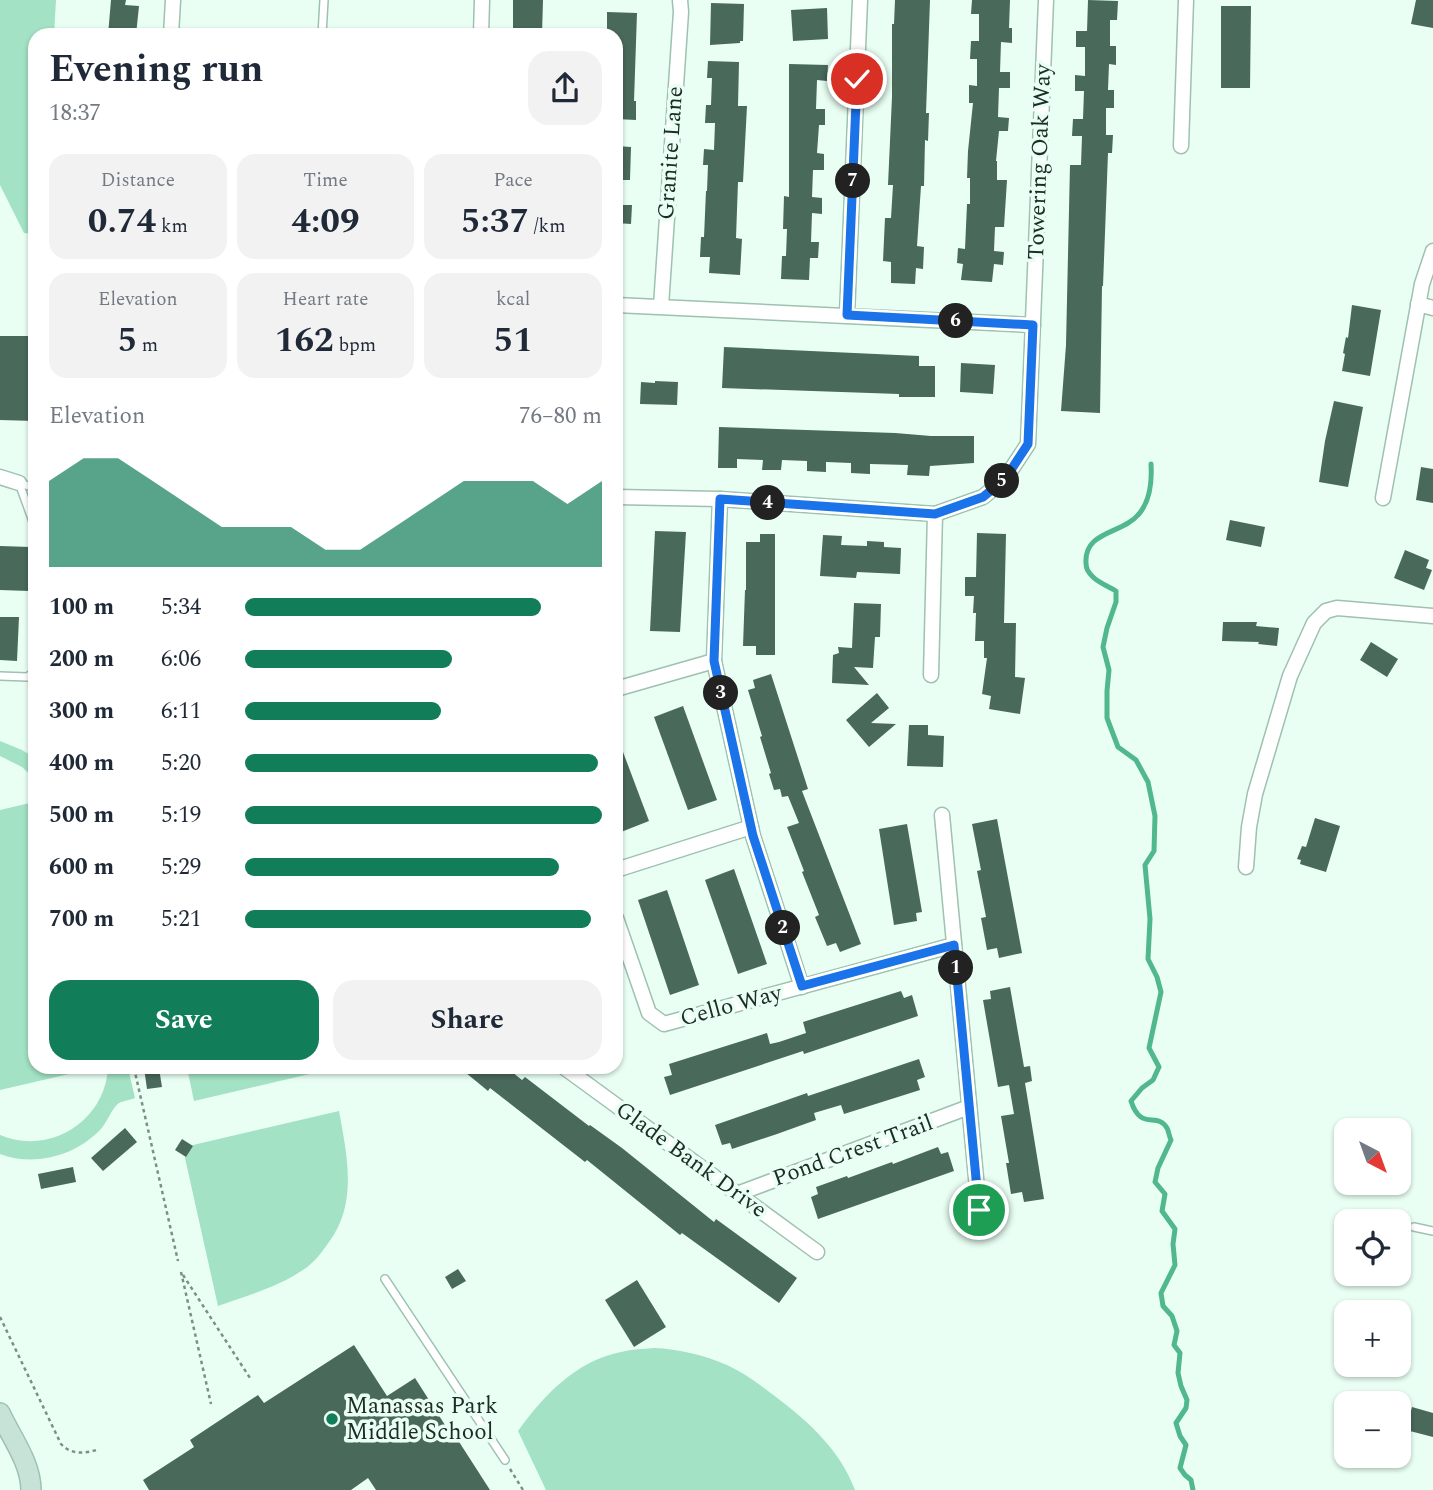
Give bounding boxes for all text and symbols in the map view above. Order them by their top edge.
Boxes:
text: Evening run [49,41,263,99]
pin [827,49,887,109]
button: share [528,51,602,125]
icon: check [838,60,876,98]
street label: Towering Oak Way [1019,63,1061,260]
street label: Granite Lane [649,85,693,221]
text: 18:37 [49,96,101,131]
pin: 7 [836,164,870,198]
text: Distance [101,166,175,195]
text: Time [303,166,348,195]
text: Pace [493,166,533,195]
text: 7 [847,166,858,195]
text: 0.74 [88,195,156,248]
text: 4:09 [291,195,360,248]
text: 5:37 [461,195,529,248]
text: km [156,212,188,241]
text: /km [529,212,566,241]
text: Elevation [98,285,178,314]
text: Heart rate [283,285,368,314]
text: kcal [496,285,530,314]
pin: 6 [939,304,974,338]
text: 6 [950,306,961,335]
text: 5 [117,314,137,367]
text: 162 [275,314,334,367]
text: 51 [494,314,533,367]
text: m [137,331,158,360]
text: bpm [334,331,376,360]
text: Elevation [49,399,145,434]
text: 76–80 m [519,399,602,434]
pin: 5 [984,463,1020,498]
text: 5 [996,466,1007,495]
pin: 4 [750,486,786,520]
text: 4 [762,488,773,517]
text: 100 m [49,590,114,625]
text: 5:34 [161,590,201,625]
text: 200 m [49,642,114,677]
text: 6:06 [161,642,201,677]
pin: 3 [704,676,738,710]
text: 3 [715,678,726,707]
text: 300 m [49,694,114,729]
text: 6:11 [161,694,201,729]
text: 400 m [49,746,114,781]
text: 5:20 [161,746,201,781]
text: 500 m [49,798,114,833]
text: 5:19 [161,798,201,833]
text: 600 m [49,850,114,885]
text: 5:29 [161,850,201,885]
text: 700 m [49,902,114,937]
text: 5:21 [161,902,201,937]
pin: 2 [766,911,800,946]
text: 2 [777,913,788,942]
pin: 1 [939,950,974,986]
text: 1 [950,953,961,982]
street label: Cello Way [676,975,787,1036]
button: Save [49,980,319,1060]
button: Share [333,980,602,1060]
street label: Glade Bank Drive [608,1093,774,1227]
street label: Pond Crest Trail [768,1106,938,1196]
north arrow [1334,1118,1410,1195]
map controls [1334,1118,1411,1468]
pin [949,1180,1009,1240]
icon: arrive [960,1191,998,1229]
button: locate [1334,1209,1411,1286]
button: + [1334,1300,1411,1377]
place label: Manassas Park Middle School [346,1389,498,1450]
button: − [1334,1391,1411,1468]
marker: Manassas Park Middle School [324,1411,340,1427]

